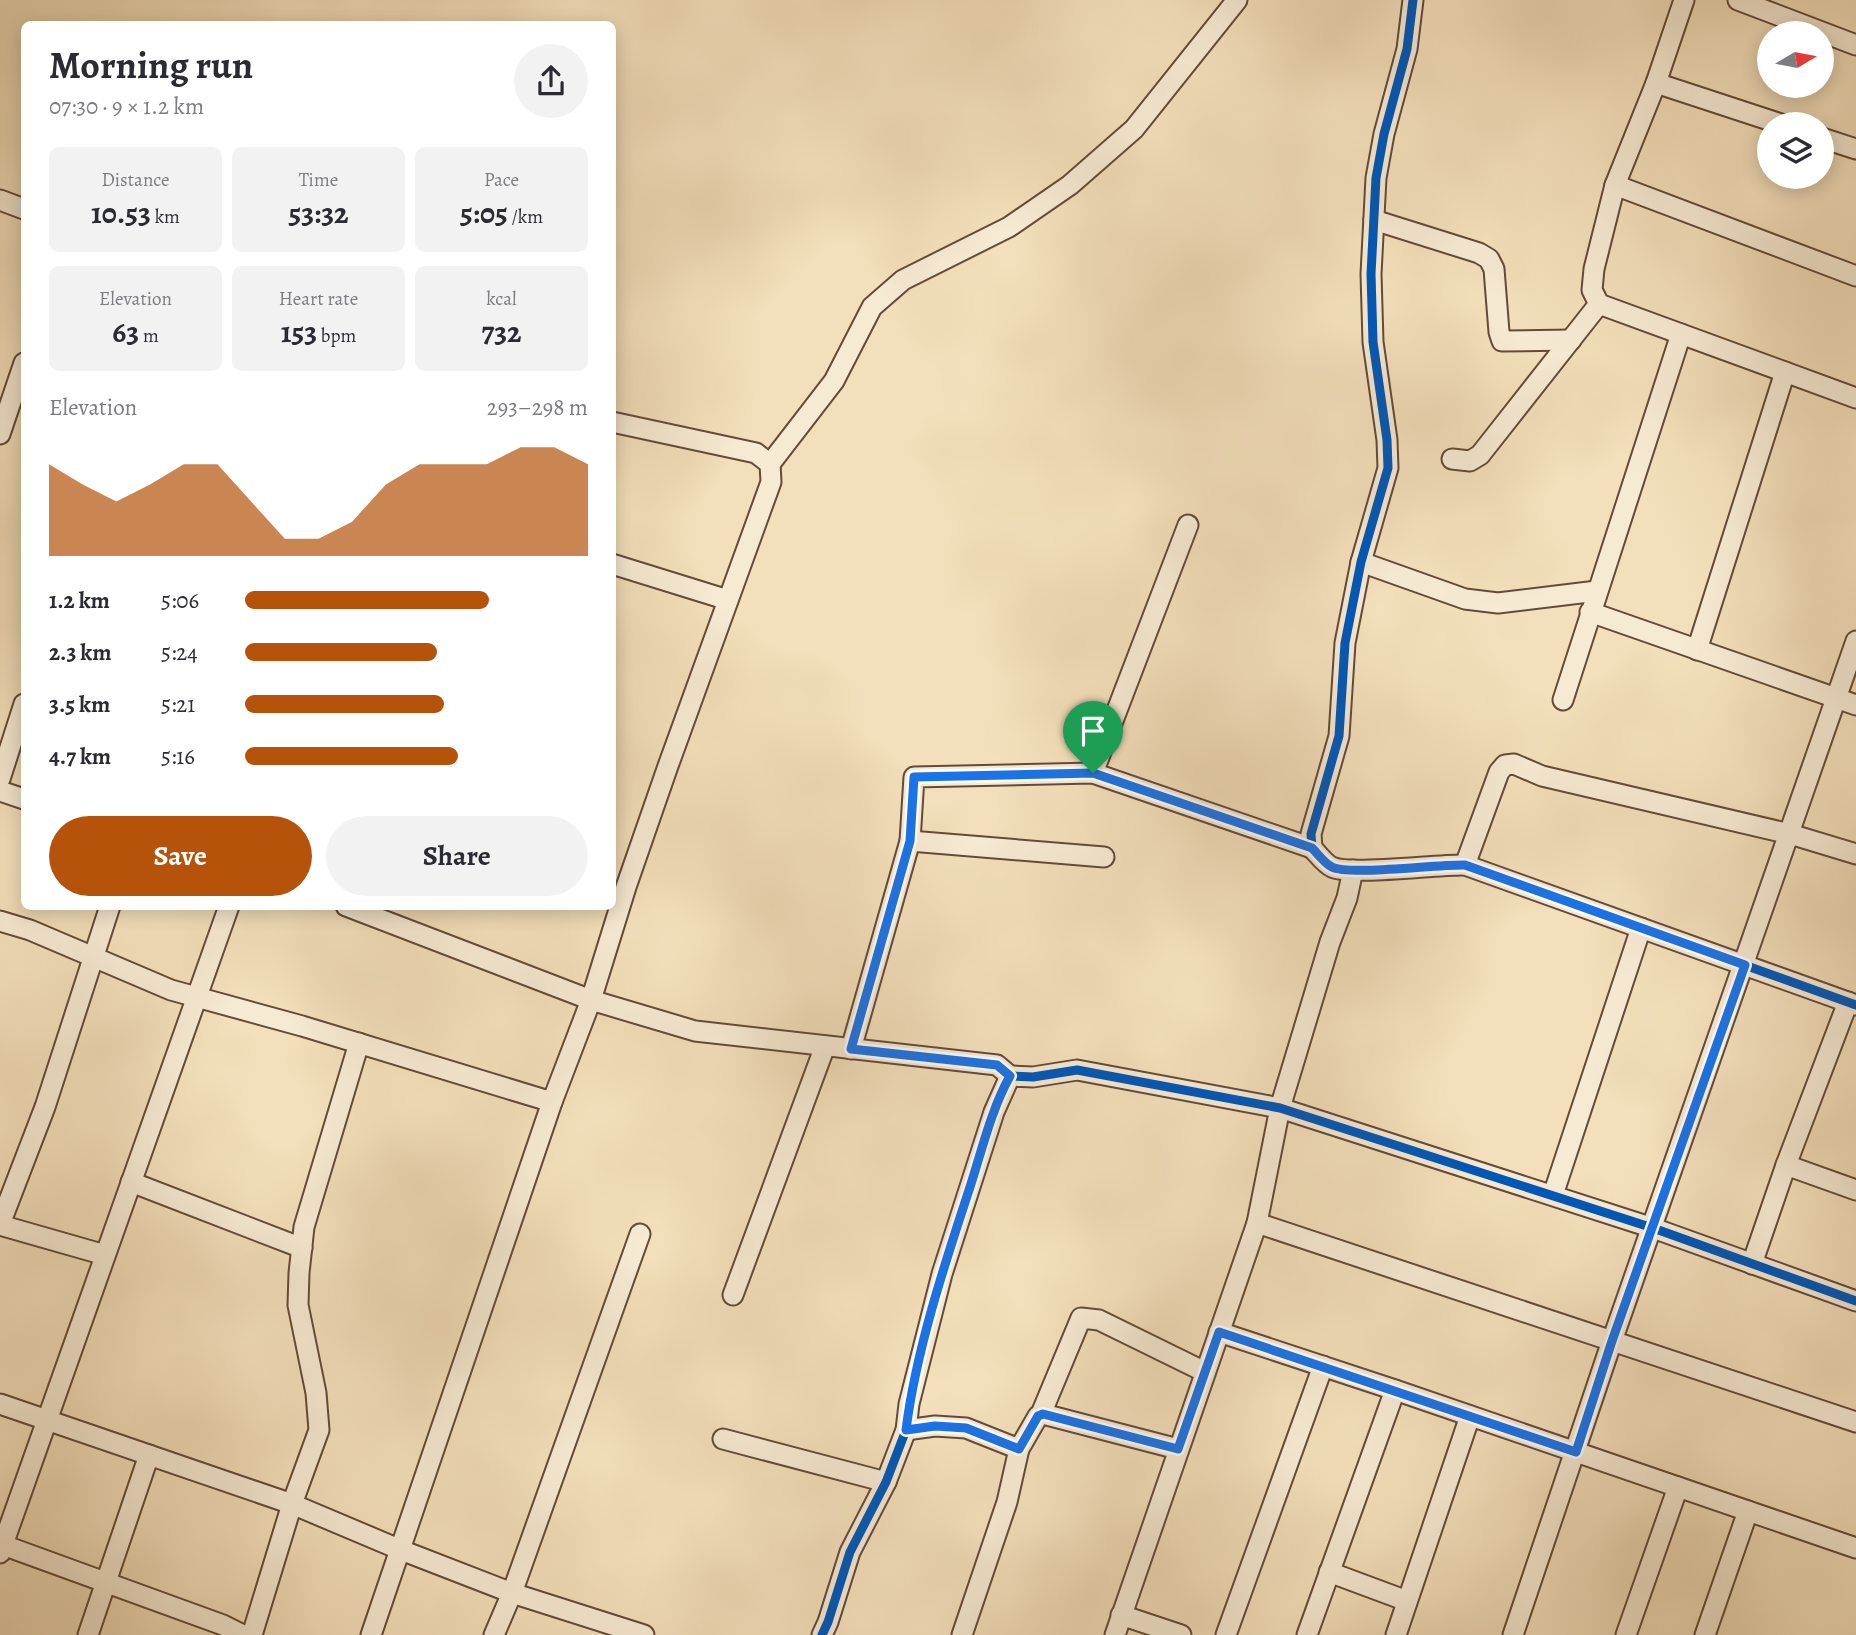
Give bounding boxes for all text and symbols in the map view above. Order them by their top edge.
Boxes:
north arrow [1757,21,1834,98]
map controls [1757,21,1834,189]
text: Morning run [49,39,253,91]
button: share [514,44,588,118]
text: 07:30 · 9 × 1.2 km [49,91,204,122]
button: layers [1757,112,1834,189]
text: Distance [101,167,170,193]
text: Time [299,167,338,193]
text: Pace [484,167,519,193]
text: 10.53 [91,193,151,233]
text: 53:32 [288,193,349,233]
text: 5:05 [460,193,508,233]
text: km [151,204,180,230]
text: /km [508,204,543,230]
text: Elevation [99,286,172,312]
text: Heart rate [279,286,358,312]
text: kcal [486,286,517,312]
text: 63 [112,312,139,352]
text: 153 [281,312,317,352]
text: 732 [481,312,522,352]
text: m [139,323,159,349]
text: bpm [317,323,356,349]
text: Elevation [49,392,137,423]
text: 293–298 m [487,392,588,423]
text: 1.2 km [49,585,110,616]
text: 5:06 [161,585,199,616]
text: 2.3 km [49,637,112,668]
text: 5:24 [161,637,198,668]
text: 3.5 km [49,689,110,720]
text: 5:21 [161,689,195,720]
pin [1063,701,1123,773]
icon: arrive [1074,712,1112,750]
text: 4.7 km [49,741,111,772]
text: 5:16 [161,741,195,772]
button: Save [49,816,312,896]
button: Share [326,816,588,896]

